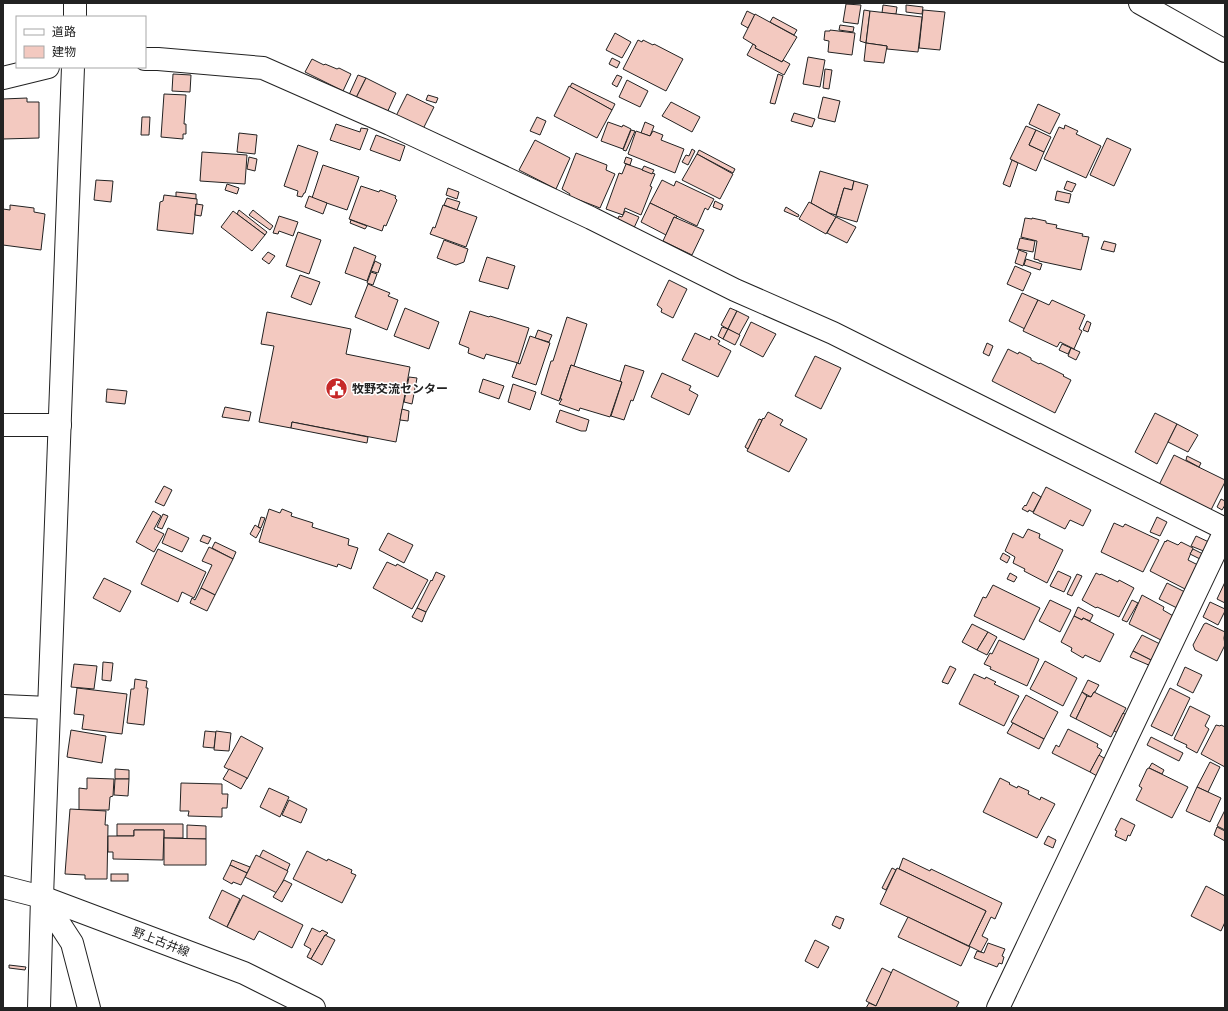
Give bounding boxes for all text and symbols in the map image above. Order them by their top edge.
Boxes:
legend [16,16,146,68]
text: 道路 [52,25,76,40]
text: 建物 [52,45,76,60]
public building icon: 牧野交流センター [323,376,349,402]
place label: 牧野交流センター [352,382,448,397]
street label: 野上古井線 [130,925,192,960]

